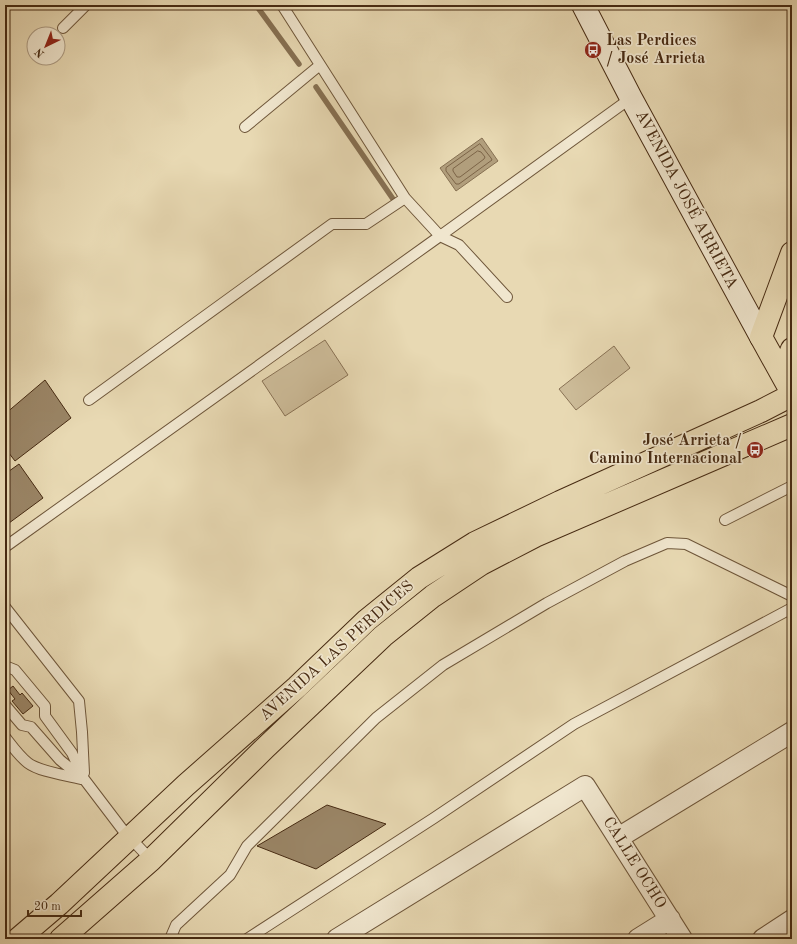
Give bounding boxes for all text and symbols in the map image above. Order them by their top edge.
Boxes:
north arrow [26,26,66,66]
place label: Las Perdices / José Arrieta [606,33,706,67]
bus stop icon: Las Perdices / José Arrieta [583,40,603,60]
text: N [33,45,47,59]
street label: AVENIDA JOSÉ ARRIETA [632,106,744,292]
place label: José Arrieta / Camino Internacional [589,433,742,467]
bus stop icon: José Arrieta / Camino Internacional [745,440,765,460]
street label: AVENIDA LAS PERDICES [257,578,417,724]
street label: CALLE OCHO [599,814,669,912]
scale bar [28,892,81,918]
text: 20 m [34,901,61,913]

